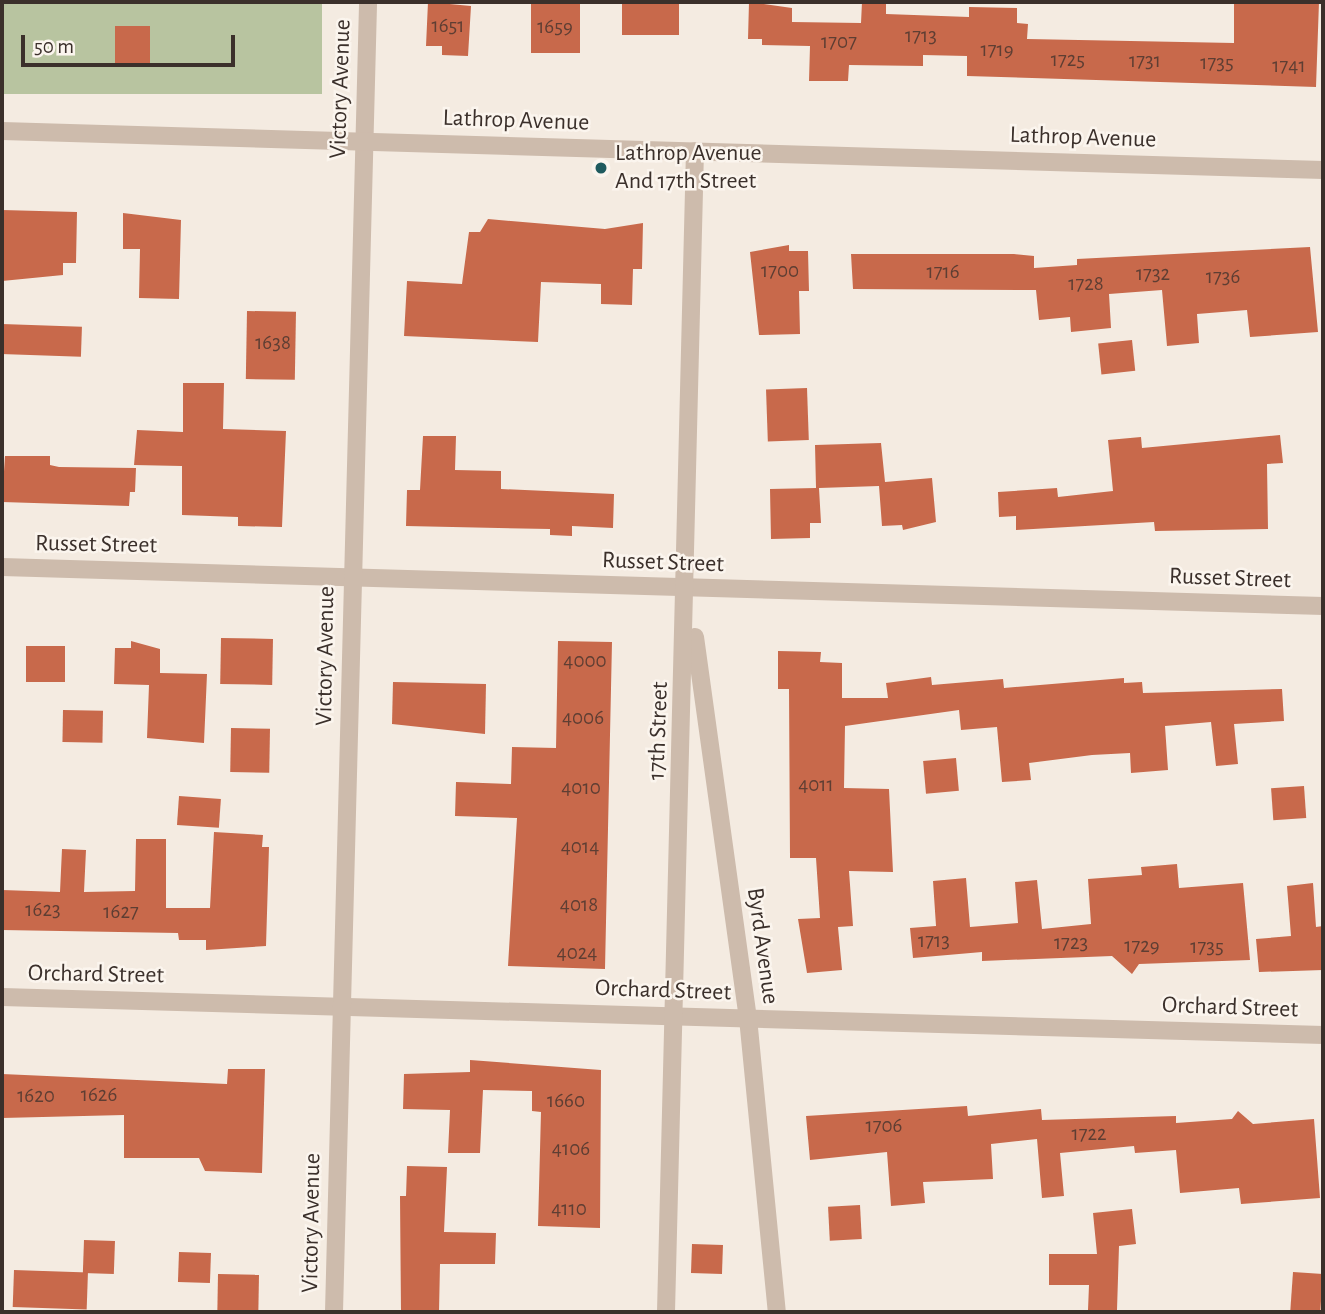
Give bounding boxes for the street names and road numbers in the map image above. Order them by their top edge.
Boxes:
street label: Victory Avenue [324,19,358,159]
street label: Lathrop Avenue [442,104,590,138]
street label: Lathrop Avenue [1009,121,1157,155]
street label: Russet Street [35,530,157,560]
street label: Russet Street [602,546,724,580]
street label: Russet Street [1169,562,1291,596]
street label: Victory Avenue [310,586,342,726]
street label: 17th Street [643,681,675,781]
street label: Byrd Avenue [740,886,784,1006]
street label: Orchard Street [28,959,164,991]
street label: Orchard Street [594,974,732,1008]
street label: Orchard Street [1161,991,1299,1025]
street label: Victory Avenue [296,1153,328,1293]

